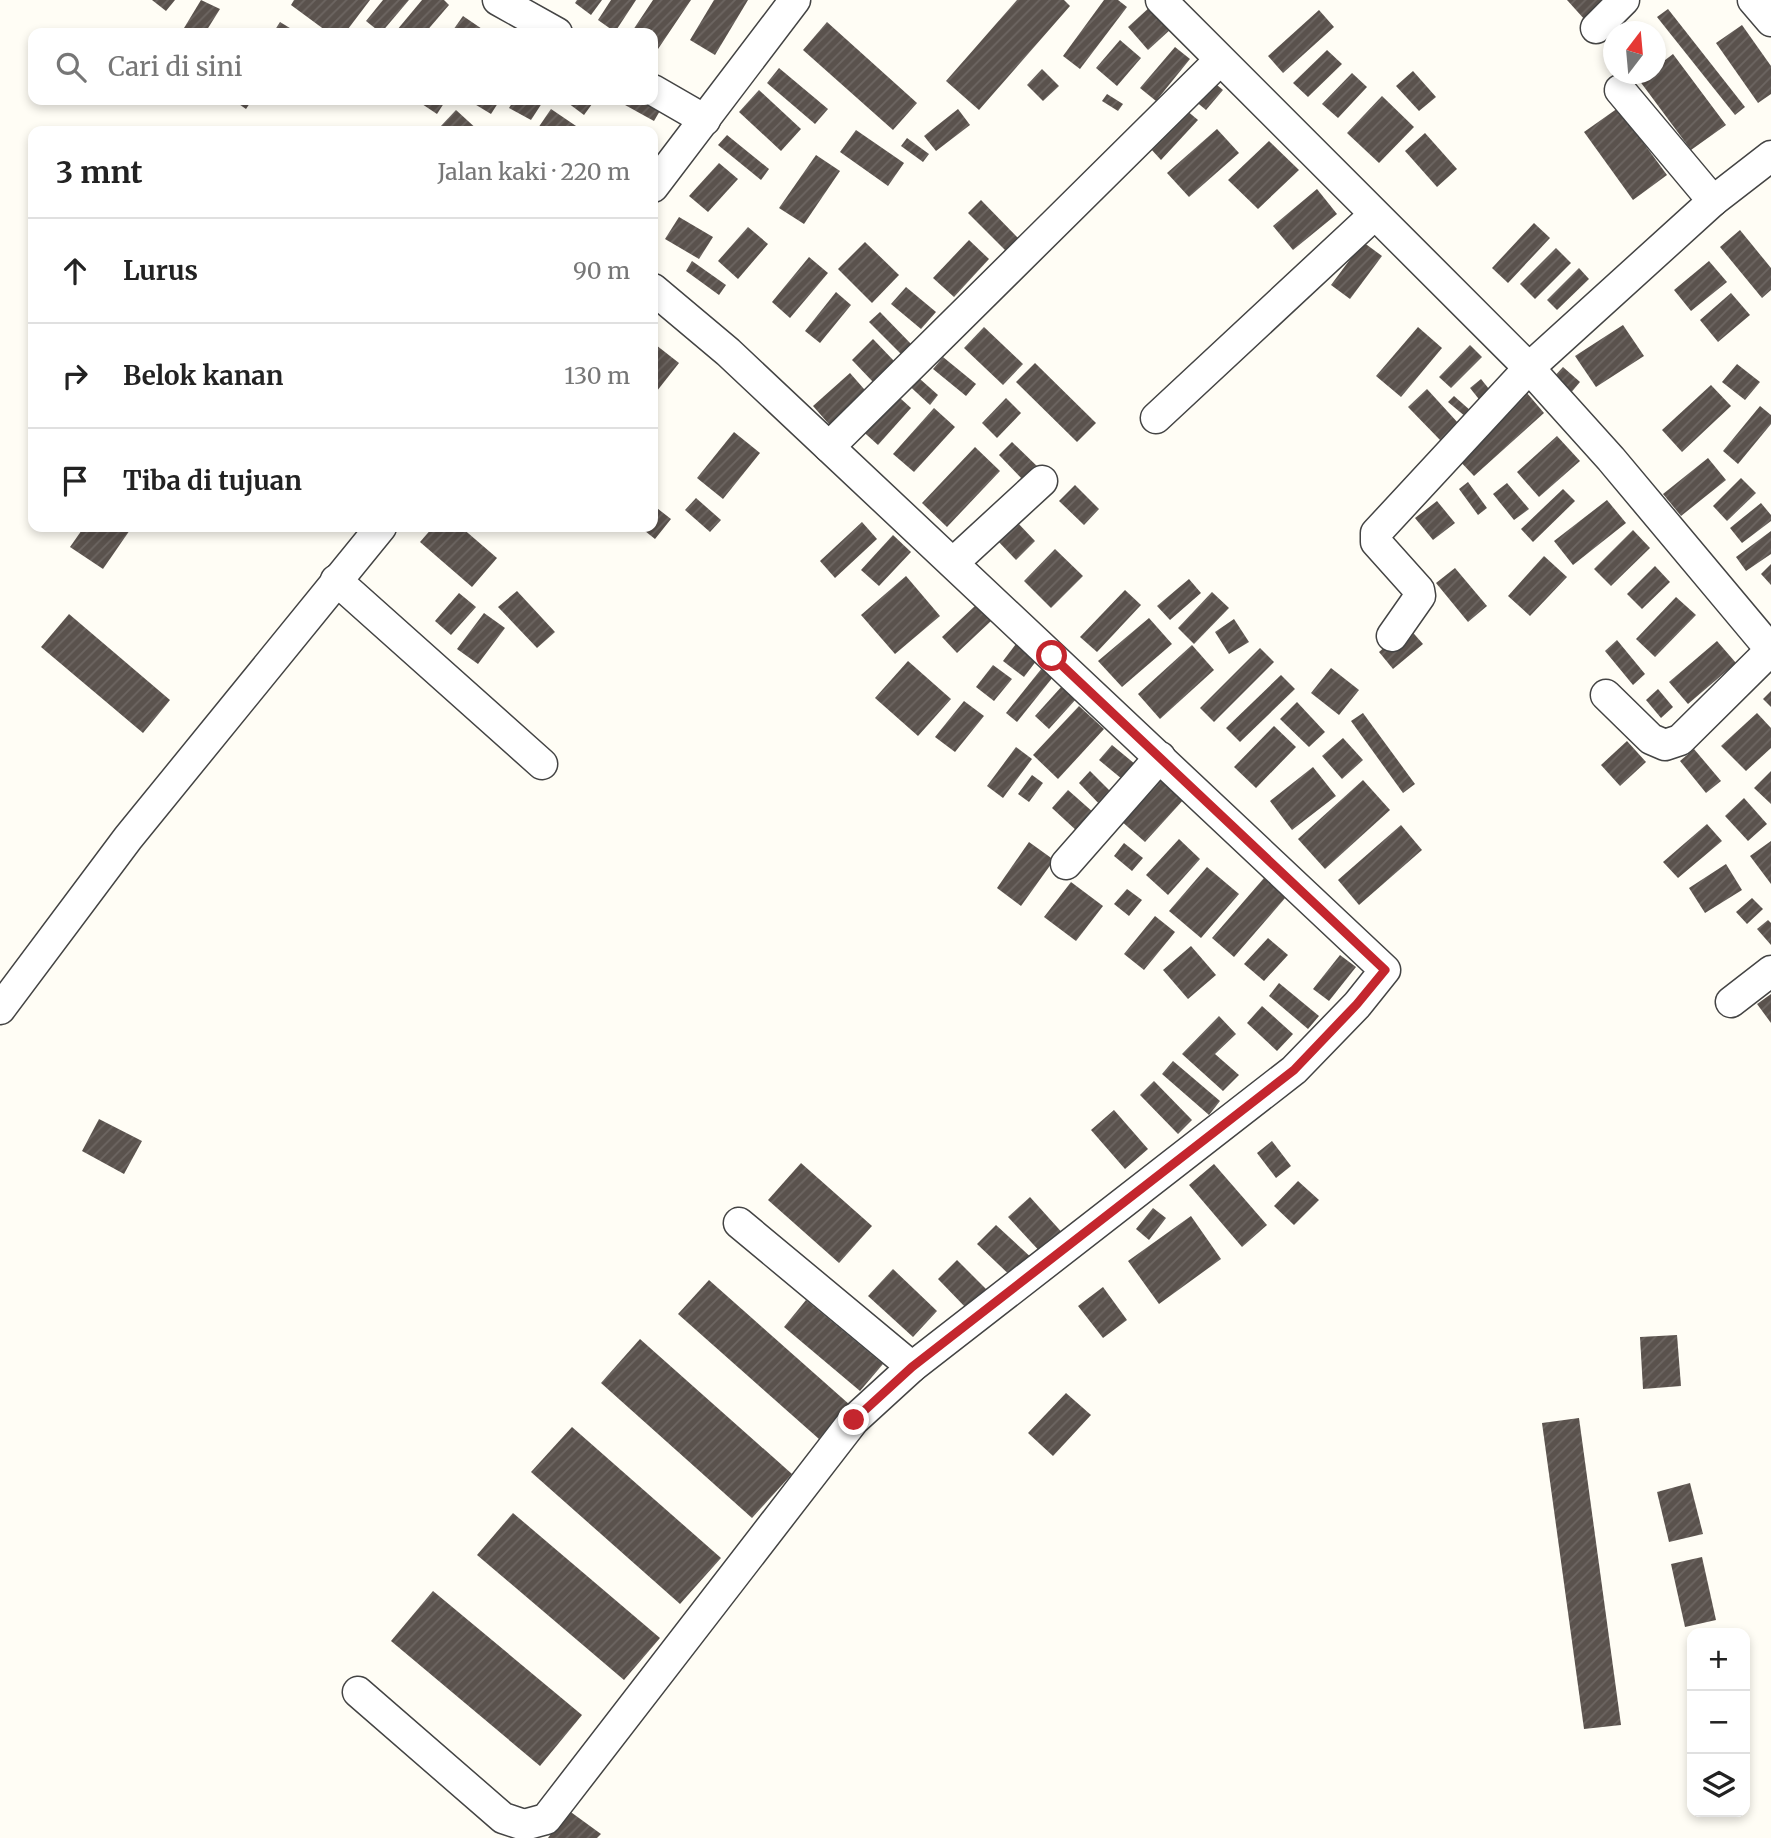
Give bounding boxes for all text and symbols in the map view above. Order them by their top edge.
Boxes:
north arrow [1603,21,1666,84]
search box [28,28,658,105]
icon: search [52,48,90,86]
text: Cari di sini [108,50,242,83]
text: 3 mnt [56,153,143,191]
text: Jalan kaki · 220 m [437,157,630,186]
icon: ahead [56,252,94,290]
text: Lurus [123,254,198,287]
text: 90 m [573,256,630,285]
icon: right [56,357,94,395]
text: Belok kanan [123,359,283,392]
text: 130 m [564,361,630,390]
icon: arrive [56,462,94,500]
text: Tiba di tujuan [123,464,302,497]
route start [1036,640,1067,671]
route end [838,1404,869,1435]
map controls [1687,1628,1750,1817]
button: + [1687,1628,1750,1691]
button: − [1687,1691,1750,1754]
button: layers [1687,1754,1750,1817]

